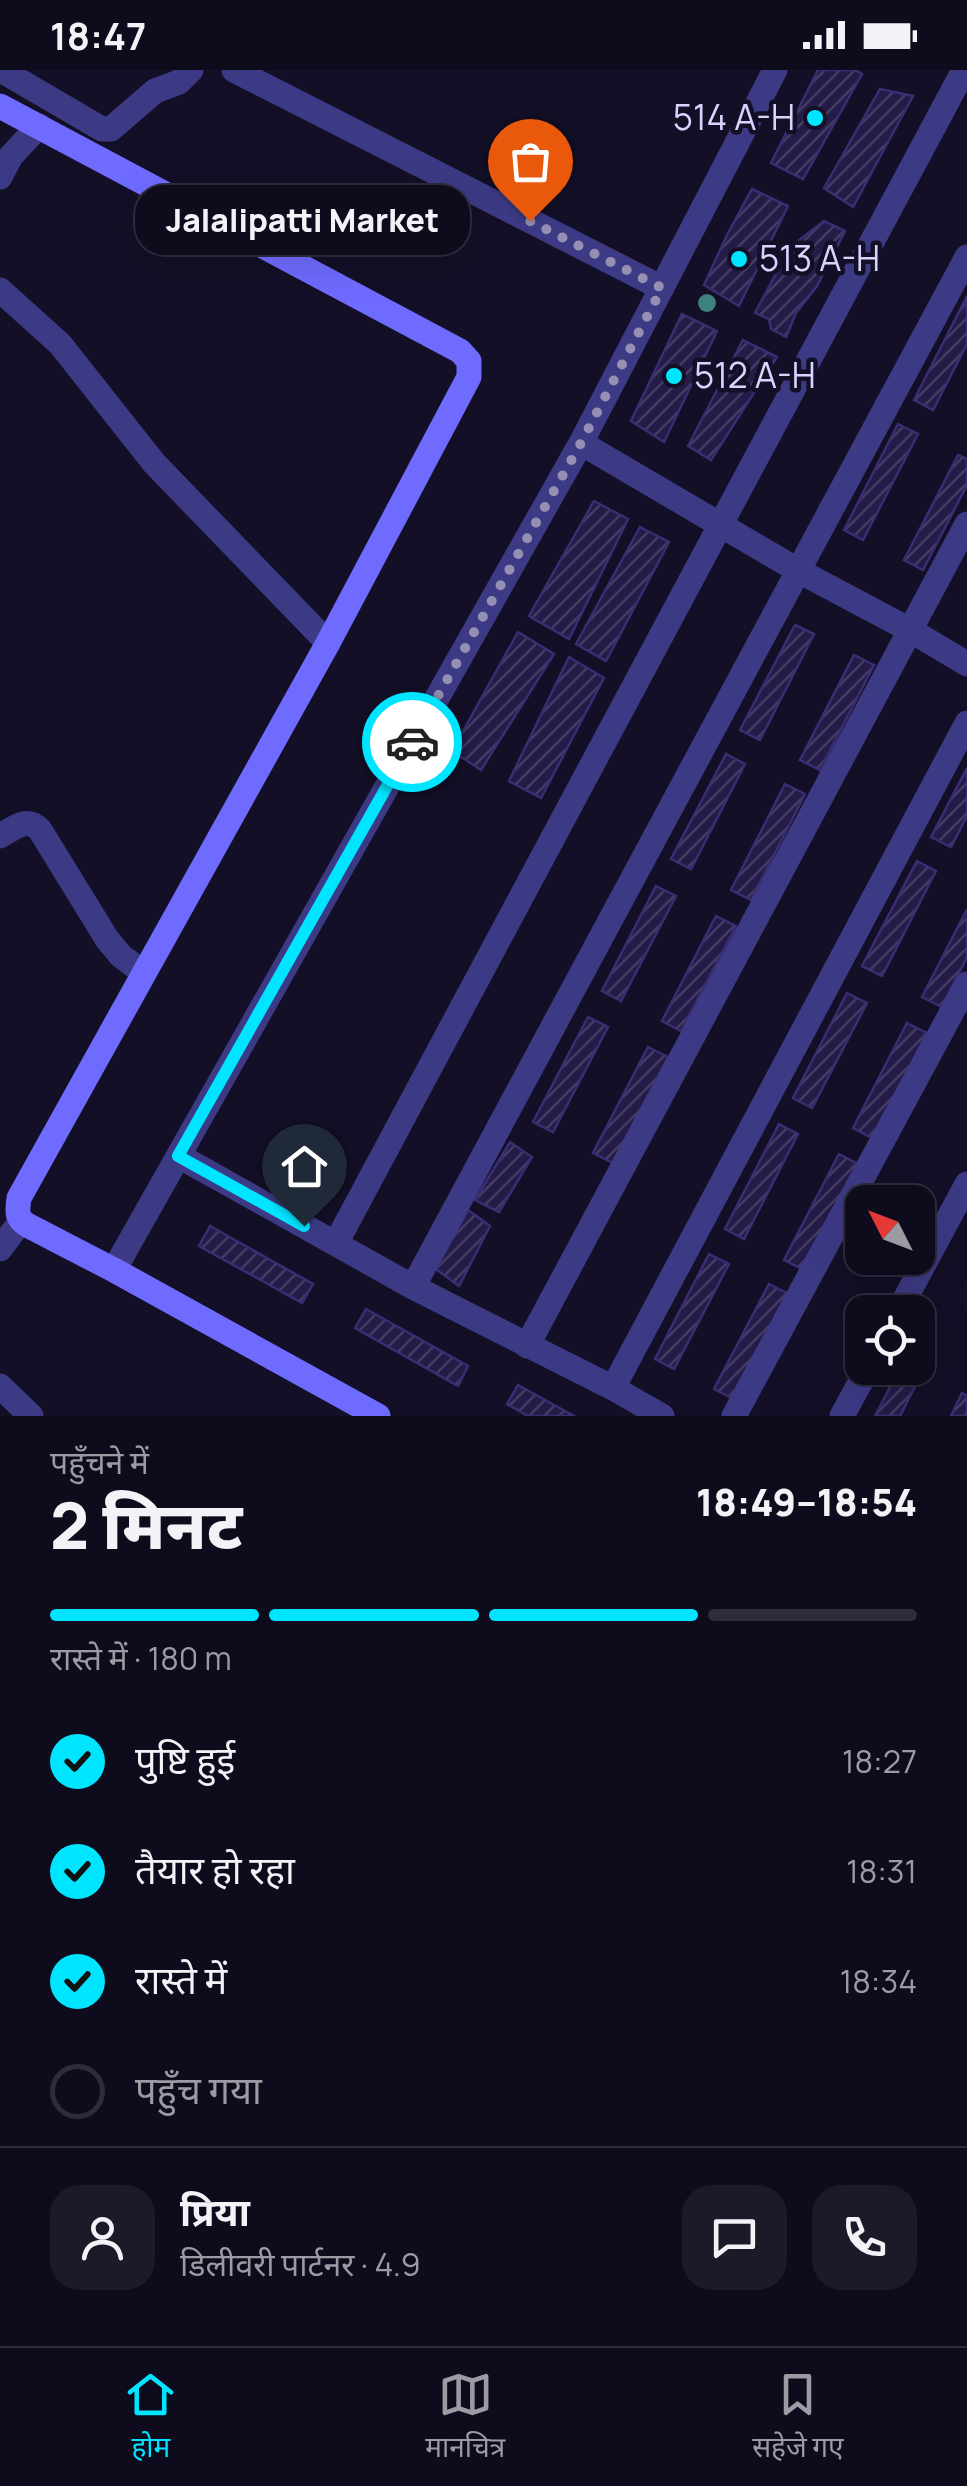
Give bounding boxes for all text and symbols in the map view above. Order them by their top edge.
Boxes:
text: 18:47 [50,9,146,61]
place label: 514 A-H [673,93,795,141]
marker: 514 A-H [804,107,826,129]
pin [488,119,573,222]
icon: bag [503,134,558,189]
callout: Jalalipatti Market [135,186,470,256]
text: Jalalipatti Market [166,198,439,242]
place label: 513 A-H [759,234,880,282]
marker: 513 A-H [728,248,750,270]
place label: 512 A-H [694,351,816,399]
marker: 512 A-H [663,365,685,387]
courier [362,692,462,792]
icon: car [385,715,440,770]
pin [262,1124,347,1227]
icon: home [277,1139,332,1194]
north arrow [845,1185,935,1275]
map controls [845,1185,935,1385]
button: locate [845,1295,935,1385]
text: पहुँचने में [50,1440,149,1484]
text: 18:49–18:54 [696,1475,917,1527]
text: 2 मिनट [50,1480,242,1569]
text: रास्ते में · 180 m [50,1636,232,1680]
text: पुष्टि हुई [135,1733,235,1785]
icon: check [50,1734,105,1789]
text: 18:27 [842,1739,917,1783]
text: तैयार हो रहा [135,1843,295,1895]
icon: check [50,1844,105,1899]
text: 18:31 [846,1849,917,1893]
text: रास्ते में [135,1953,227,2005]
icon: check [50,1954,105,2009]
text: 18:34 [840,1959,917,2003]
text: पहुँच गया [135,2063,262,2115]
button: person [50,2185,155,2290]
text: प्रिया [180,2185,250,2237]
button: chat [682,2185,787,2290]
button: phone [812,2185,917,2290]
text: डिलीवरी पार्टनर · 4.9 [180,2242,421,2286]
tab: होम [123,2367,178,2468]
tab: मानचित्र [425,2367,505,2468]
tab: सहेजे गए [752,2367,844,2468]

